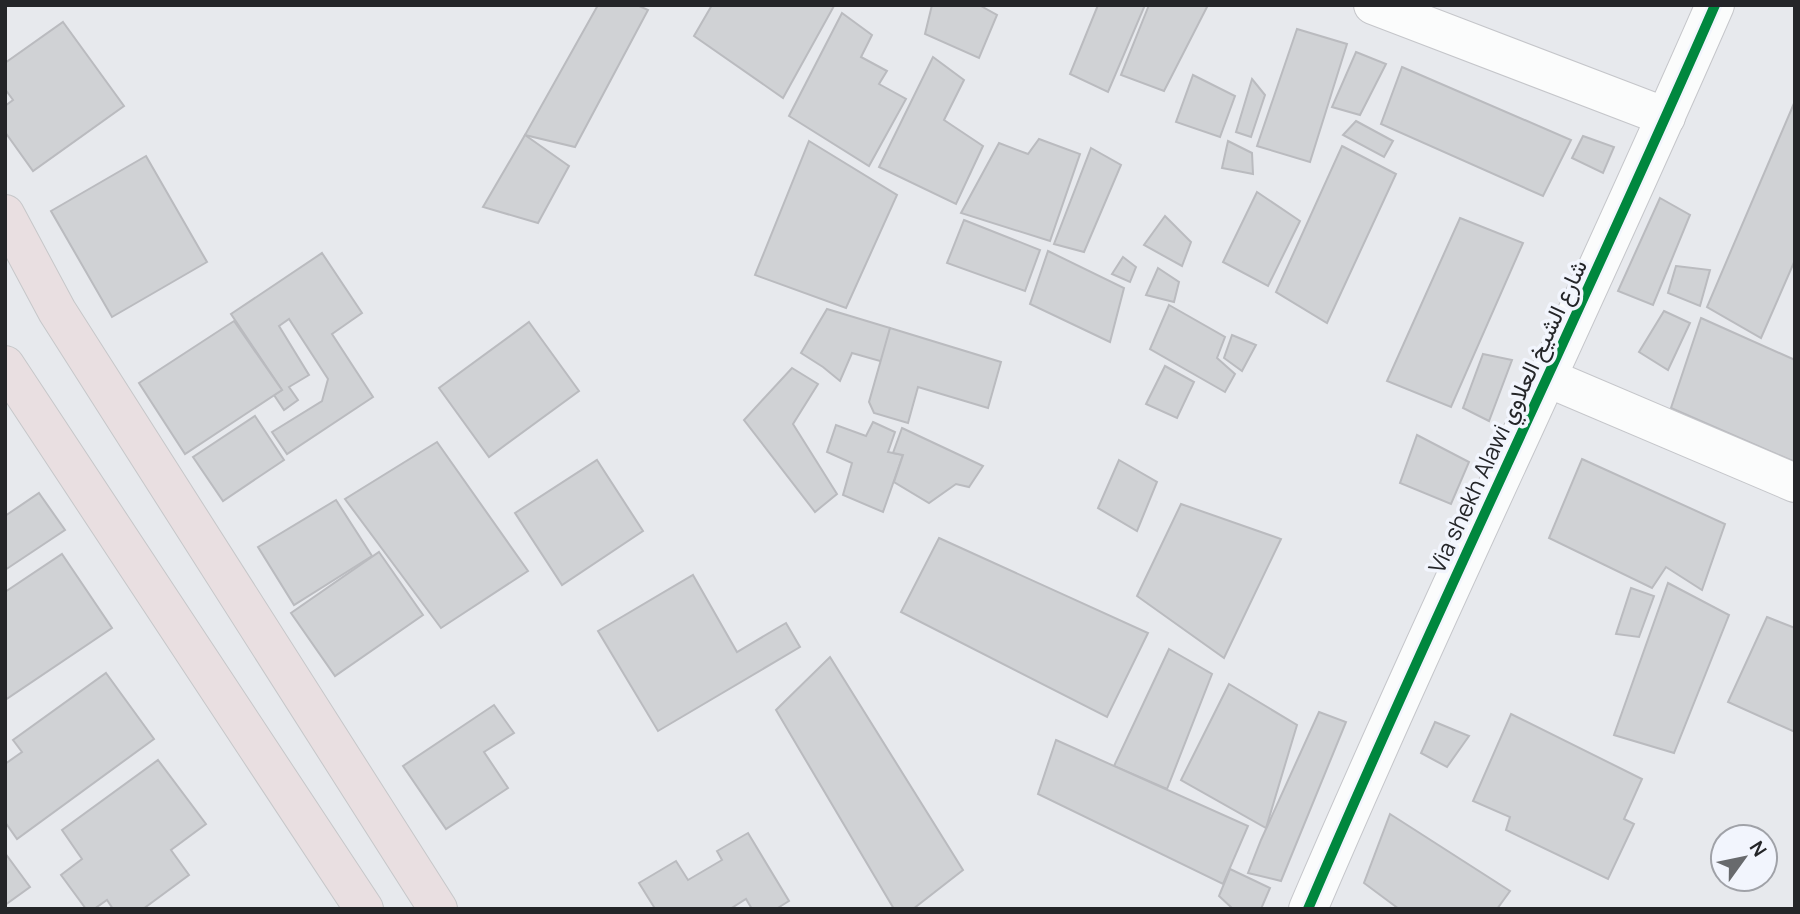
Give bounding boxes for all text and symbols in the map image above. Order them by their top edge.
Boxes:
street label: Via shekh Alawi شارع الشيخ العلاوي [1420,254,1598,580]
north arrow [1709,823,1779,893]
text: N [1744,836,1773,862]

